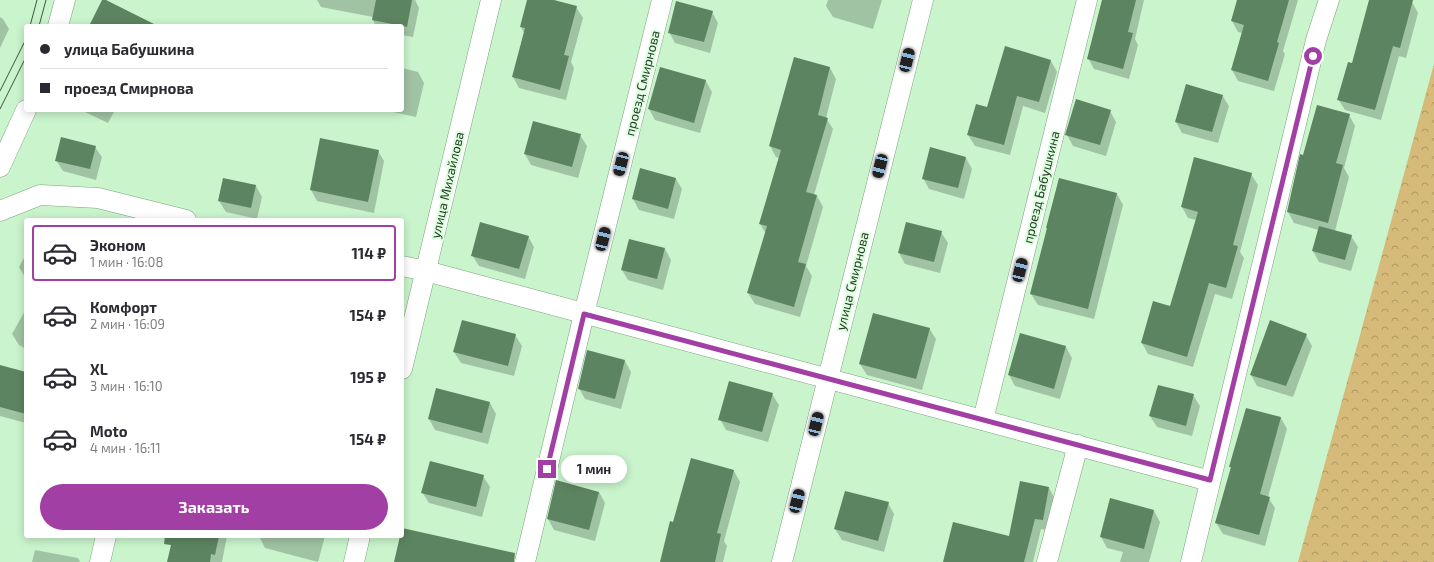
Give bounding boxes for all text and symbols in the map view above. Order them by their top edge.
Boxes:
street label: проезд Смирнова [621,29,663,137]
text: улица Бабушкина [64,40,194,58]
car [898,47,916,73]
route start [1304,47,1322,65]
text: проезд Смирнова [64,79,194,97]
street label: проезд Бабушкина [1019,129,1063,245]
street label: улица Михайлова [427,130,467,240]
car [612,151,630,177]
car [871,153,889,179]
car [594,226,612,252]
street label: улица Смирнова [832,230,872,332]
icon: car [42,235,78,271]
text: Эконом [90,236,146,254]
text: 114 ₽ [351,244,386,262]
text: 1 мин · 16:08 [90,254,163,270]
car [1011,257,1029,283]
icon: car [42,297,78,333]
text: Комфорт [90,298,157,316]
text: 154 ₽ [350,306,386,324]
text: 2 мин · 16:09 [90,316,165,332]
icon: car [42,359,78,395]
text: XL [90,360,108,378]
text: 195 ₽ [350,368,386,386]
text: 3 мин · 16:10 [90,378,163,394]
car [807,411,825,437]
icon: car [42,421,78,457]
text: Moto [90,422,128,440]
text: 154 ₽ [350,430,386,448]
text: 4 мин · 16:11 [90,440,161,456]
callout: 1 мин [561,455,627,483]
route end [538,460,556,478]
text: 1 мин [577,461,611,477]
button: Заказать [40,484,388,530]
car [788,488,806,514]

